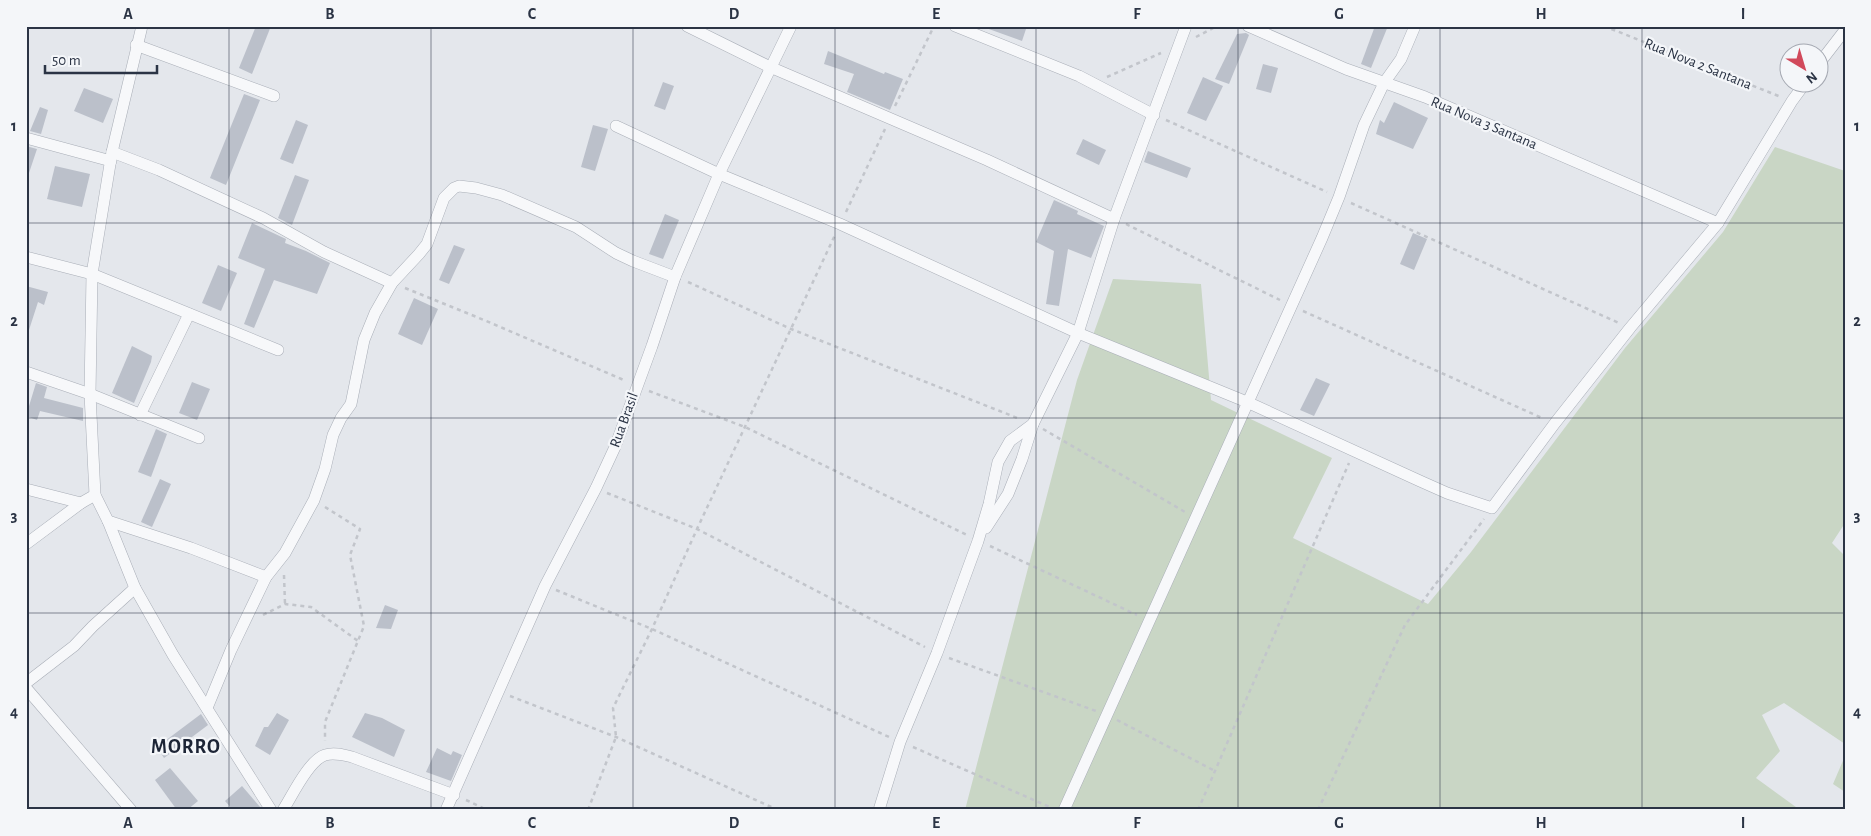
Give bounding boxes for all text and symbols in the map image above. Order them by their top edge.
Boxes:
text: A [123,6,133,22]
text: B [325,6,335,22]
text: C [528,6,537,22]
text: D [729,6,740,22]
text: E [932,6,940,22]
text: F [1133,6,1141,22]
text: G [1334,6,1344,22]
text: H [1535,6,1547,22]
text: I [1741,6,1745,22]
street label: Rua Nova 2 Santana [1642,36,1754,92]
scale bar [45,42,158,74]
north arrow [1778,42,1828,92]
text: 50 m [52,53,81,68]
text: N [1803,69,1820,86]
street label: Rua Nova 3 Santana [1429,94,1539,152]
text: 1 [11,118,17,134]
text: 1 [1854,118,1860,134]
text: 2 [10,313,18,329]
text: 2 [1853,313,1861,329]
street label: Rua Brasil [607,390,641,450]
text: 3 [11,508,18,524]
text: 3 [1854,508,1861,524]
text: 4 [10,704,18,720]
text: 4 [1853,704,1861,720]
district label: MORRO [151,737,221,757]
text: A [123,815,133,831]
text: B [325,815,335,831]
text: C [528,815,537,831]
text: D [729,815,740,831]
text: E [932,815,940,831]
text: F [1133,815,1141,831]
text: G [1334,815,1344,831]
text: H [1535,815,1547,831]
text: I [1741,815,1745,831]

